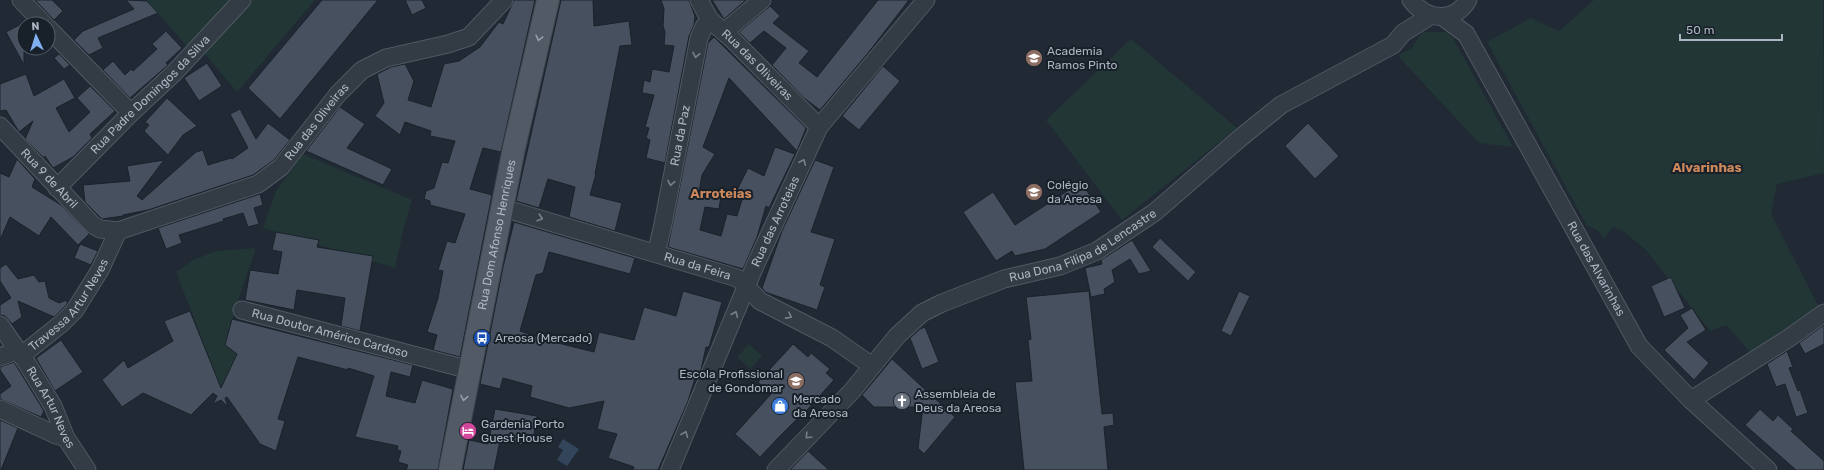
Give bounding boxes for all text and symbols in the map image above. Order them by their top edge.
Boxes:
north arrow [16,16,56,56]
scale bar [1680,16,1782,42]
text: N [31,20,40,33]
text: 50 m [1686,23,1714,37]
street label: Rua das Oliveiras [719,26,796,103]
street label: Rua Padre Domingos da Silva [88,32,213,157]
one-way arrow [535,35,543,41]
place label: Academia Ramos Pinto [1047,44,1118,72]
school or university icon: Academia Ramos Pinto [1024,48,1044,68]
one-way arrow [692,52,701,59]
street label: Rua das Oliveiras [282,80,352,163]
street label: Rua da Paz [667,104,693,167]
street label: Rua 9 de Abril [18,146,81,211]
street label: Rua Dom Afonso Henriques [475,158,519,311]
one-way arrow [798,158,806,166]
district label: Alvarinhas [1672,160,1742,175]
street label: Rua das Arroteias [749,174,802,269]
place label: Colégio da Areosa [1047,178,1102,206]
one-way arrow [667,180,676,186]
school or university icon: Colégio da Areosa [1024,182,1044,202]
district label: Arroteias [690,186,752,201]
street label: Rua Dona Filipa de Lencastre [1008,206,1159,285]
one-way arrow [536,213,543,222]
street label: Rua das Alvarinhas [1564,219,1628,318]
street label: Rua da Feira [662,250,733,283]
street label: Travessa Artur Neves [26,257,111,354]
street label: Rua Doutor Américo Cardoso [250,306,410,360]
one-way arrow [730,310,738,318]
one-way arrow [785,312,793,319]
bus stop icon: Areosa (Mercado) [472,328,492,348]
place label: Areosa (Mercado) [495,331,592,345]
street label: Rua Artur Neves [24,364,78,451]
place label: Escola Profissional de Gondomar [679,367,783,395]
school or university icon: Escola Profissional de Gondomar [786,371,806,391]
place label: Assembleia de Deus da Areosa [915,387,1002,415]
church icon: Assembleia de Deus da Areosa [892,391,912,411]
place label: Mercado da Areosa [793,392,848,420]
one-way arrow [460,395,469,401]
shop icon: Mercado da Areosa [770,396,790,416]
place label: Gardenia Porto Guest House [481,417,565,445]
hotel icon: Gardenia Porto Guest House [458,421,478,441]
one-way arrow [681,430,689,437]
one-way arrow [806,431,813,439]

